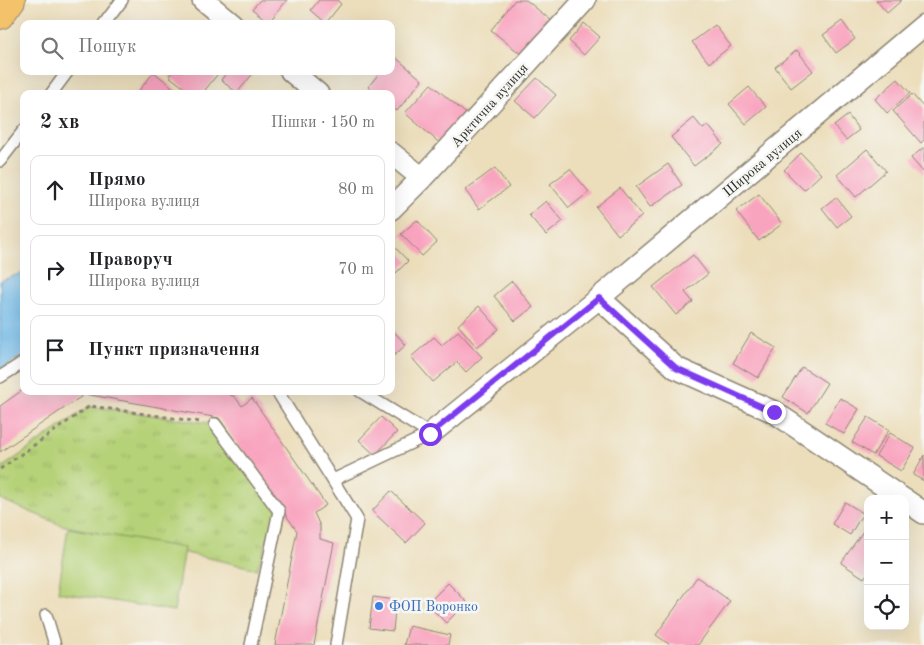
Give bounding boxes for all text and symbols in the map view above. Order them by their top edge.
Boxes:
search box [20,20,395,75]
icon: search [38,34,66,62]
text: Пошук [78,38,136,57]
street label: Арктична вулиця [449,61,531,150]
text: 2 хв [40,112,79,133]
text: Пішки · 150 m [271,115,375,131]
street label: Широка вулиця [721,126,805,200]
text: Прямо [88,171,146,190]
icon: ahead [41,176,69,204]
text: 80 m [338,182,374,198]
text: Широка вулиця [88,194,200,210]
text: Праворуч [88,251,173,270]
icon: right [41,256,69,284]
text: 70 m [338,262,374,278]
text: Широка вулиця [88,274,200,290]
icon: arrive [41,336,69,364]
text: Пункт призначення [88,341,260,360]
route end [763,401,786,424]
route start [419,423,442,446]
map controls [864,495,909,630]
button: + [864,495,909,540]
button: − [864,540,909,585]
button: locate [864,585,909,630]
marker: ФОП Воронко [373,600,385,612]
place label: ФОП Воронко [389,600,478,614]

